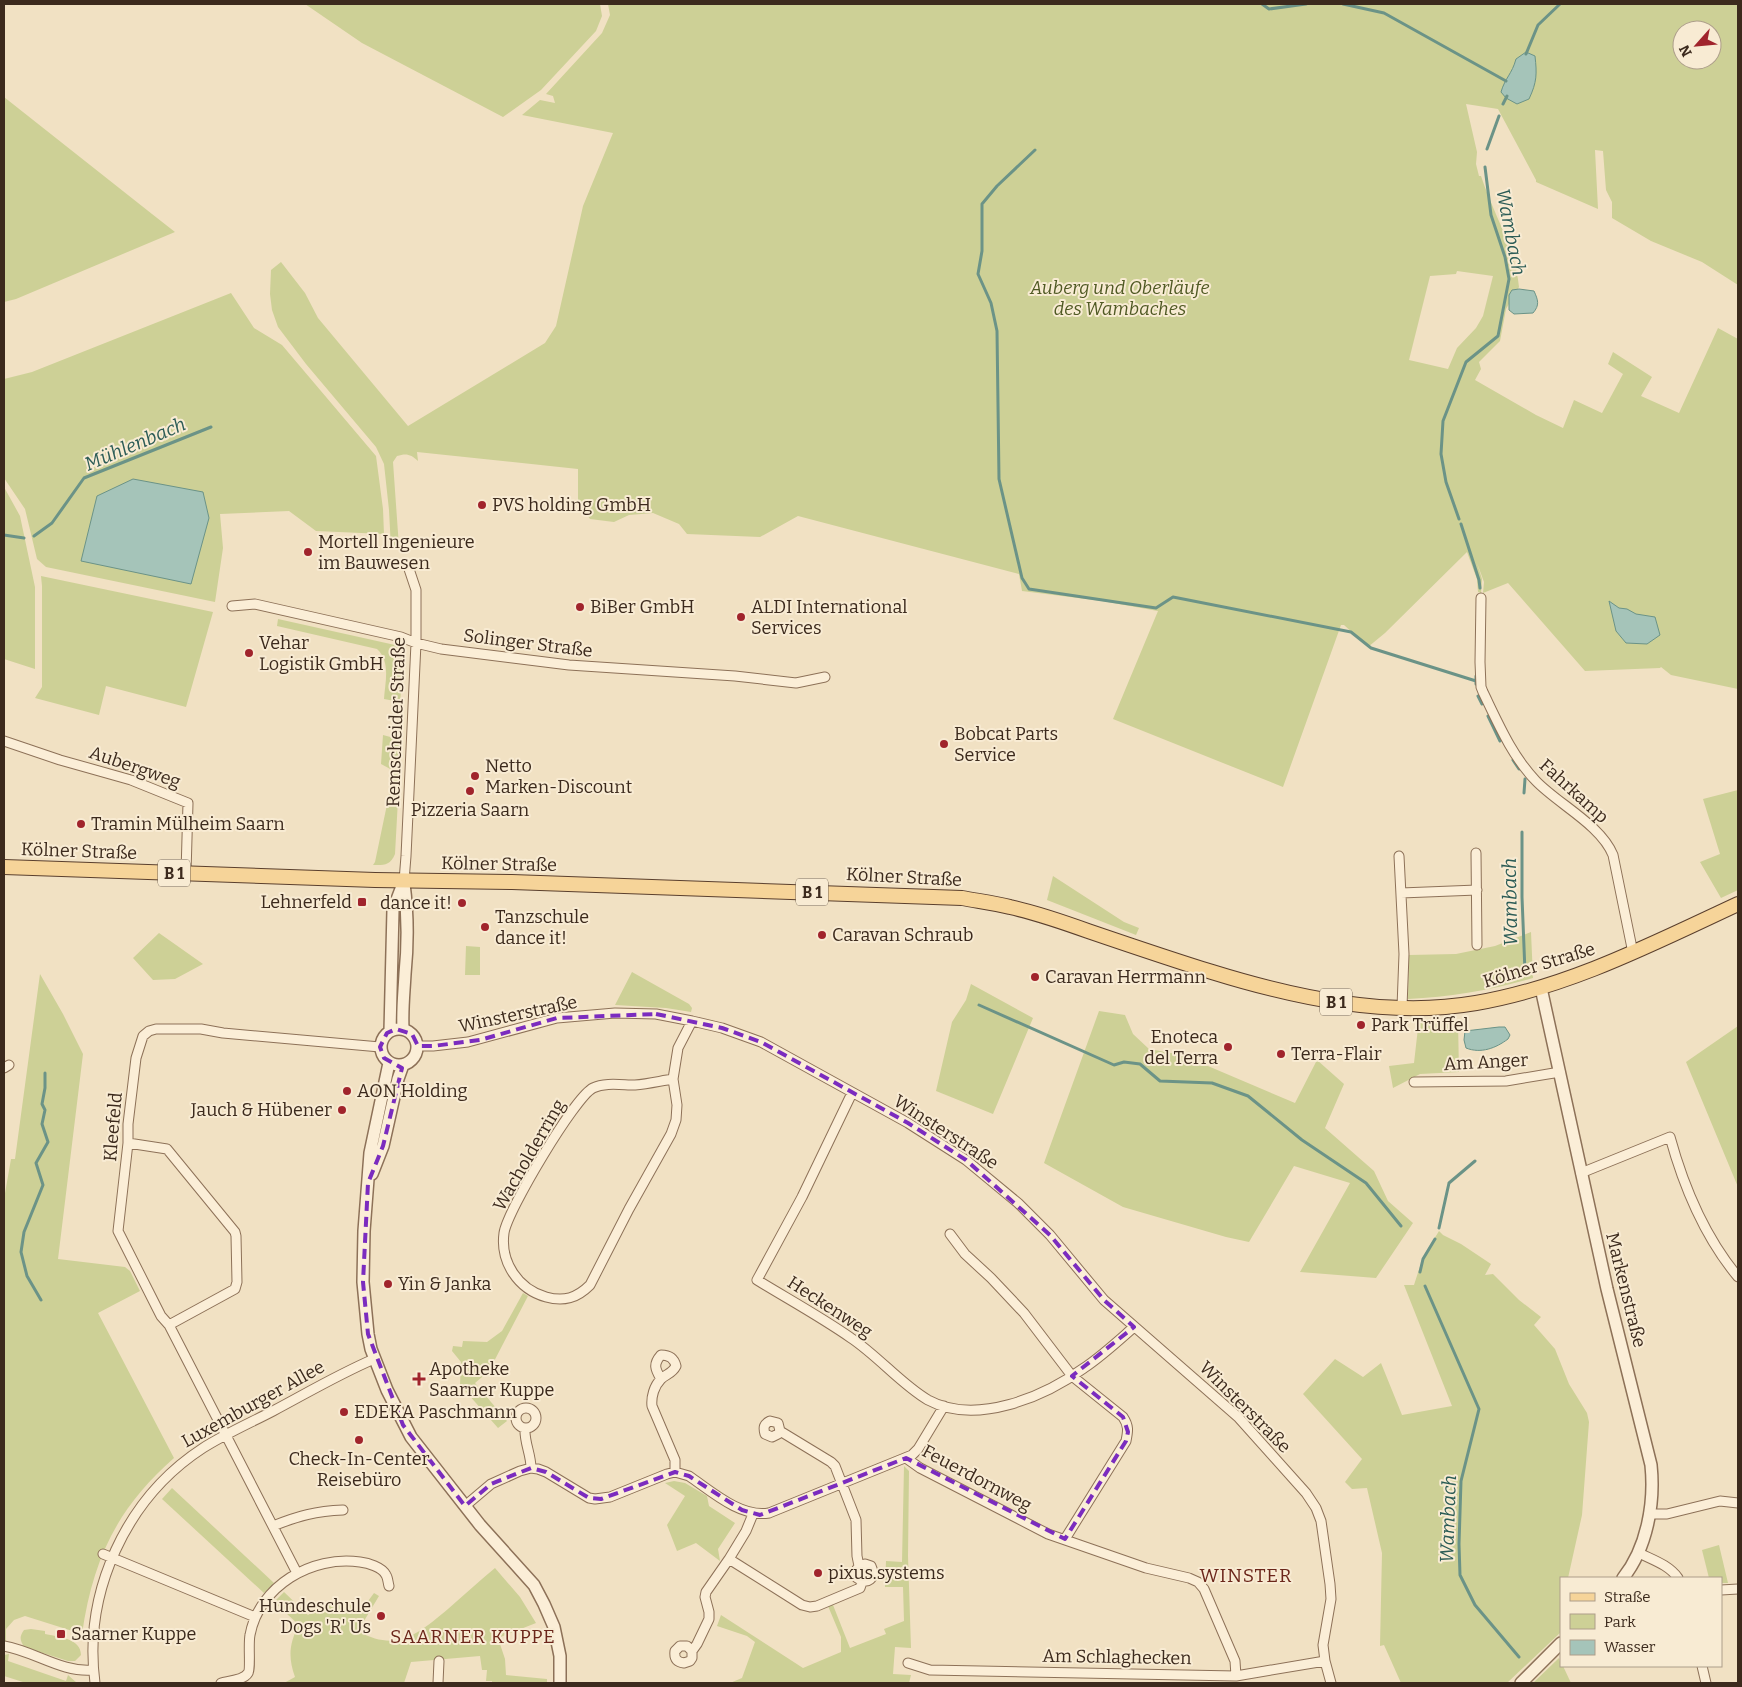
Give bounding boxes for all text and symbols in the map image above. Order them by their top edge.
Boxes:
north arrow [1672,20,1722,70]
text: N [1676,42,1696,59]
water label: Wambach [1491,187,1531,277]
park label: Auberg und Oberläufe des Wambaches [1029,277,1210,320]
water label: Mühlenbach [81,412,189,476]
place label: PVS holding GmbH [492,494,651,516]
marker: PVS holding GmbH [476,499,488,511]
place label: Mortell Ingenieure im Bauwesen [318,531,475,574]
marker: Mortell Ingenieure im Bauwesen [302,546,314,558]
place label: BiBer GmbH [590,596,695,618]
place label: ALDI International Services [751,596,908,639]
marker: BiBer GmbH [574,601,586,613]
marker: ALDI International Services [735,611,747,623]
street label: Solinger Straße [462,624,594,662]
place label: Vehar Logistik GmbH [259,632,384,675]
street label: Remscheider Straße [382,637,410,807]
marker: Vehar Logistik GmbH [243,647,255,659]
place label: Bobcat Parts Service [954,723,1058,766]
marker: Bobcat Parts Service [938,738,950,750]
street label: Aubergweg [86,741,184,793]
street label: Fahrkamp [1535,754,1613,828]
place label: Netto Marken-Discount [485,755,633,798]
marker: Netto Marken-Discount [469,770,481,782]
marker: Pizzeria Saarn [464,785,476,797]
place label: Pizzeria Saarn [411,799,530,821]
place label: Tramin Mülheim Saarn [91,813,285,835]
marker: Tramin Mülheim Saarn [75,818,87,830]
street label: Kölner Straße [21,838,137,864]
street label: Kölner Straße [441,852,557,876]
water label: Wambach [1498,858,1522,946]
road number: B 1 [158,860,190,886]
street label: Kölner Straße [845,863,963,891]
road number: B 1 [796,879,828,906]
place label: Lehnerfeld [261,891,352,913]
place label: dance it! [380,892,452,914]
marker: Lehnerfeld [356,896,368,908]
marker: dance it! [456,897,468,909]
place label: Tanzschule dance it! [495,906,589,949]
marker: Tanzschule dance it! [479,921,491,933]
place label: Caravan Schraub [832,924,973,946]
marker: Caravan Schraub [816,929,828,941]
street label: Kölner Straße [1480,938,1598,992]
place label: Caravan Herrmann [1045,966,1207,988]
marker: Caravan Herrmann [1029,971,1041,983]
road number: B 1 [1320,989,1352,1016]
street label: Winsterstraße [457,991,579,1037]
place label: Park Trüffel [1371,1014,1469,1036]
marker: Park Trüffel [1355,1019,1367,1031]
place label: Enoteca del Terra [1144,1026,1218,1069]
marker: Enoteca del Terra [1222,1041,1234,1053]
place label: Terra-Flair [1291,1043,1382,1065]
marker: Terra-Flair [1275,1048,1287,1060]
street label: Am Anger [1443,1049,1529,1075]
place label: AON Holding [357,1080,468,1102]
marker: AON Holding [341,1085,353,1097]
street label: Winsterstraße [889,1090,1003,1174]
street label: Kleefeld [99,1091,127,1163]
street label: Wacholderring [488,1095,570,1215]
place label: Jauch & Hübener [190,1099,332,1121]
marker: Jauch & Hübener [336,1104,348,1116]
street label: Markenstraße [1601,1230,1651,1350]
street label: Heckenweg [783,1271,877,1343]
place label: Yin & Janka [398,1273,491,1295]
marker: Yin & Janka [382,1278,394,1290]
street label: Luxemburger Allee [178,1356,328,1452]
street label: Winsterstraße [1195,1357,1295,1457]
place label: Apotheke Saarner Kuppe [429,1358,554,1401]
marker: Apotheke Saarner Kuppe [413,1373,425,1385]
place label: EDEKA Paschmann [354,1401,517,1423]
marker: EDEKA Paschmann [338,1406,350,1418]
marker: Check-In-Center Reisebüro [353,1434,365,1446]
street label: Feuerdornweg [918,1440,1036,1516]
place label: Check-In-Center Reisebüro [289,1448,430,1491]
water label: Wambach [1435,1475,1461,1563]
place label: pixus.systems [828,1562,945,1584]
district label: WINSTER [1199,1564,1293,1587]
marker: pixus.systems [812,1567,824,1579]
legend [1560,1577,1722,1667]
text: Straße [1604,1588,1650,1606]
place label: Hundeschule Dogs 'R' Us [259,1595,371,1638]
marker: Hundeschule Dogs 'R' Us [375,1610,387,1622]
text: Park [1604,1613,1636,1631]
place label: Saarner Kuppe [71,1623,196,1645]
district label: SAARNER KUPPE [390,1625,556,1648]
marker: Saarner Kuppe [55,1628,67,1640]
text: Wasser [1604,1638,1656,1656]
street label: Am Schlaghecken [1042,1645,1192,1669]

